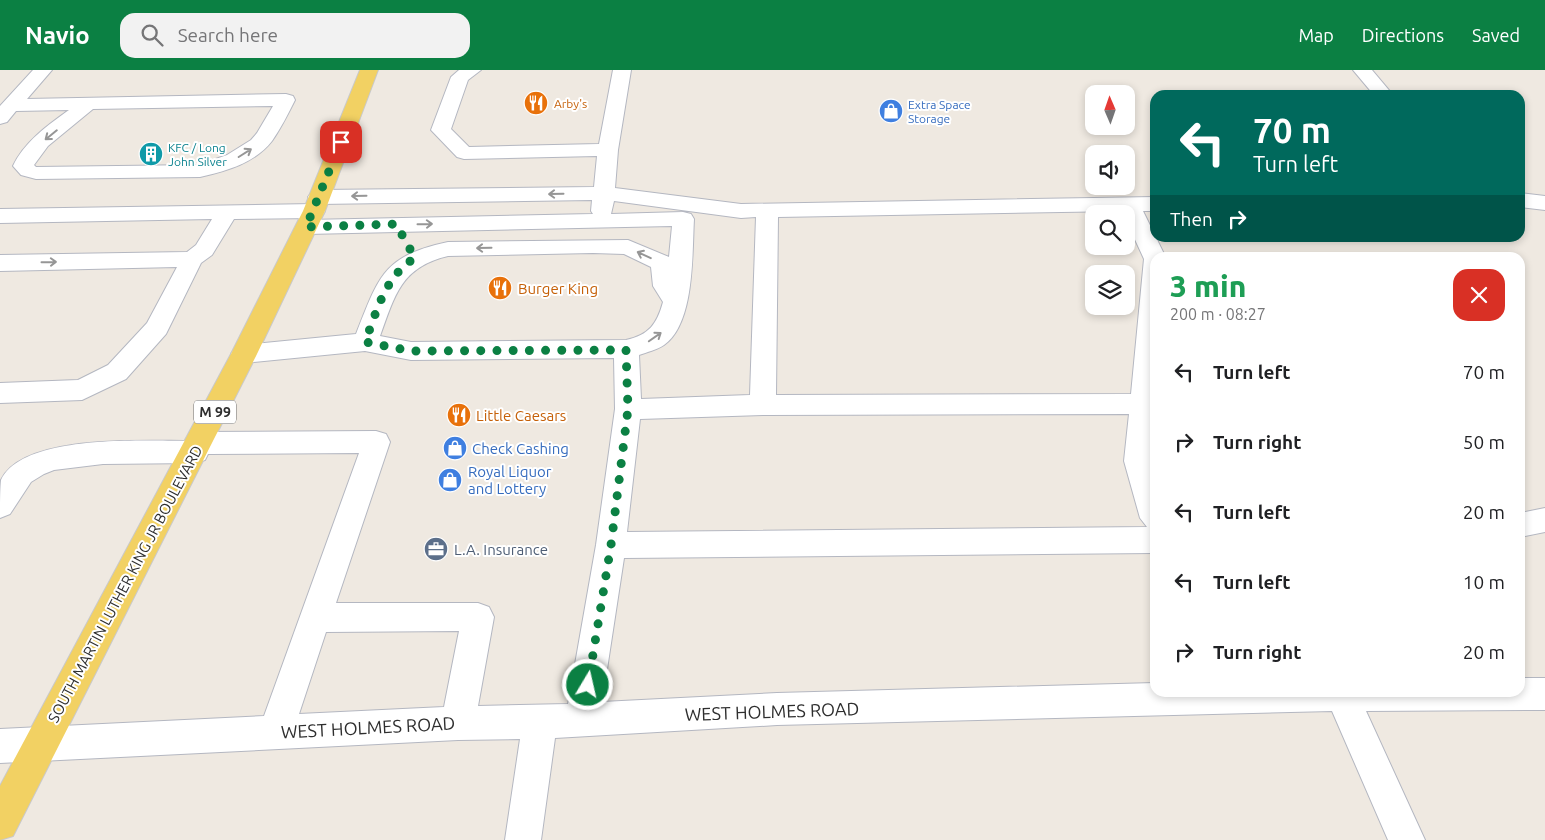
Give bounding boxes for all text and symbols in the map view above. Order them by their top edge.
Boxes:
search box [120,13,470,58]
icon: search [138,21,166,49]
text: Navio [25,22,90,49]
text: Search here [178,24,278,46]
text: Map [1298,25,1334,45]
text: Directions [1362,25,1444,45]
text: Saved [1472,25,1520,45]
north arrow [1085,85,1135,135]
map controls [1085,85,1135,315]
restaurant icon: Arby's [523,90,549,116]
place label: Arby's [554,97,587,110]
shop icon: Extra Space Storage [878,98,904,124]
place label: Extra Space Storage [908,98,971,125]
icon: left [1170,110,1235,175]
text: 70 m [1253,110,1331,150]
pin [320,121,362,163]
icon: arrive [327,128,355,156]
one-way arrow [44,129,57,140]
building icon: KFC / Long John Silver [138,141,164,167]
place label: KFC / Long John Silver [168,141,227,168]
button: sound [1085,145,1135,195]
one-way arrow [238,147,252,157]
text: Turn left [1253,151,1338,176]
one-way arrow [548,189,564,198]
one-way arrow [351,191,367,201]
button: search [1085,205,1135,255]
icon: right [1223,205,1251,233]
text: Then [1170,208,1213,230]
one-way arrow [416,219,433,229]
one-way arrow [476,243,492,253]
one-way arrow [637,250,652,260]
one-way arrow [40,257,56,267]
button: layers [1085,265,1135,315]
text: 3 min [1170,269,1246,303]
button: close [1453,269,1505,321]
restaurant icon: Burger King [487,275,513,301]
place label: Burger King [518,280,598,297]
text: 200 m · 08:27 [1170,305,1266,323]
one-way arrow [648,332,662,343]
icon: left [1170,358,1198,386]
text: Turn left [1213,361,1291,383]
text: 70 m [1463,361,1505,383]
road number: M 99 [194,401,236,424]
restaurant icon: Little Caesars [446,402,472,428]
place label: Little Caesars [476,407,566,424]
icon: right [1170,428,1198,456]
text: Turn right [1213,431,1301,453]
text: 50 m [1463,431,1505,453]
shop icon: Check Cashing [442,435,468,461]
place label: Check Cashing [472,440,569,457]
street label: SOUTH MARTIN LUTHER KING JR BOULEVARD [44,443,206,725]
place label: Royal Liquor and Lottery [468,463,552,497]
shop icon: Royal Liquor and Lottery [437,467,463,493]
icon: left [1170,498,1198,526]
text: Turn left [1213,501,1291,523]
text: 20 m [1463,501,1505,523]
office icon: L.A. Insurance [423,536,449,562]
place label: L.A. Insurance [454,541,548,558]
icon: left [1170,568,1198,596]
text: Turn left [1213,571,1291,593]
text: 10 m [1463,571,1505,593]
icon: right [1170,638,1198,666]
text: Turn right [1213,641,1301,663]
text: 20 m [1463,641,1505,663]
position arrow [561,658,613,710]
street label: WEST HOLMES ROAD [684,698,860,724]
street label: WEST HOLMES ROAD [280,712,456,742]

